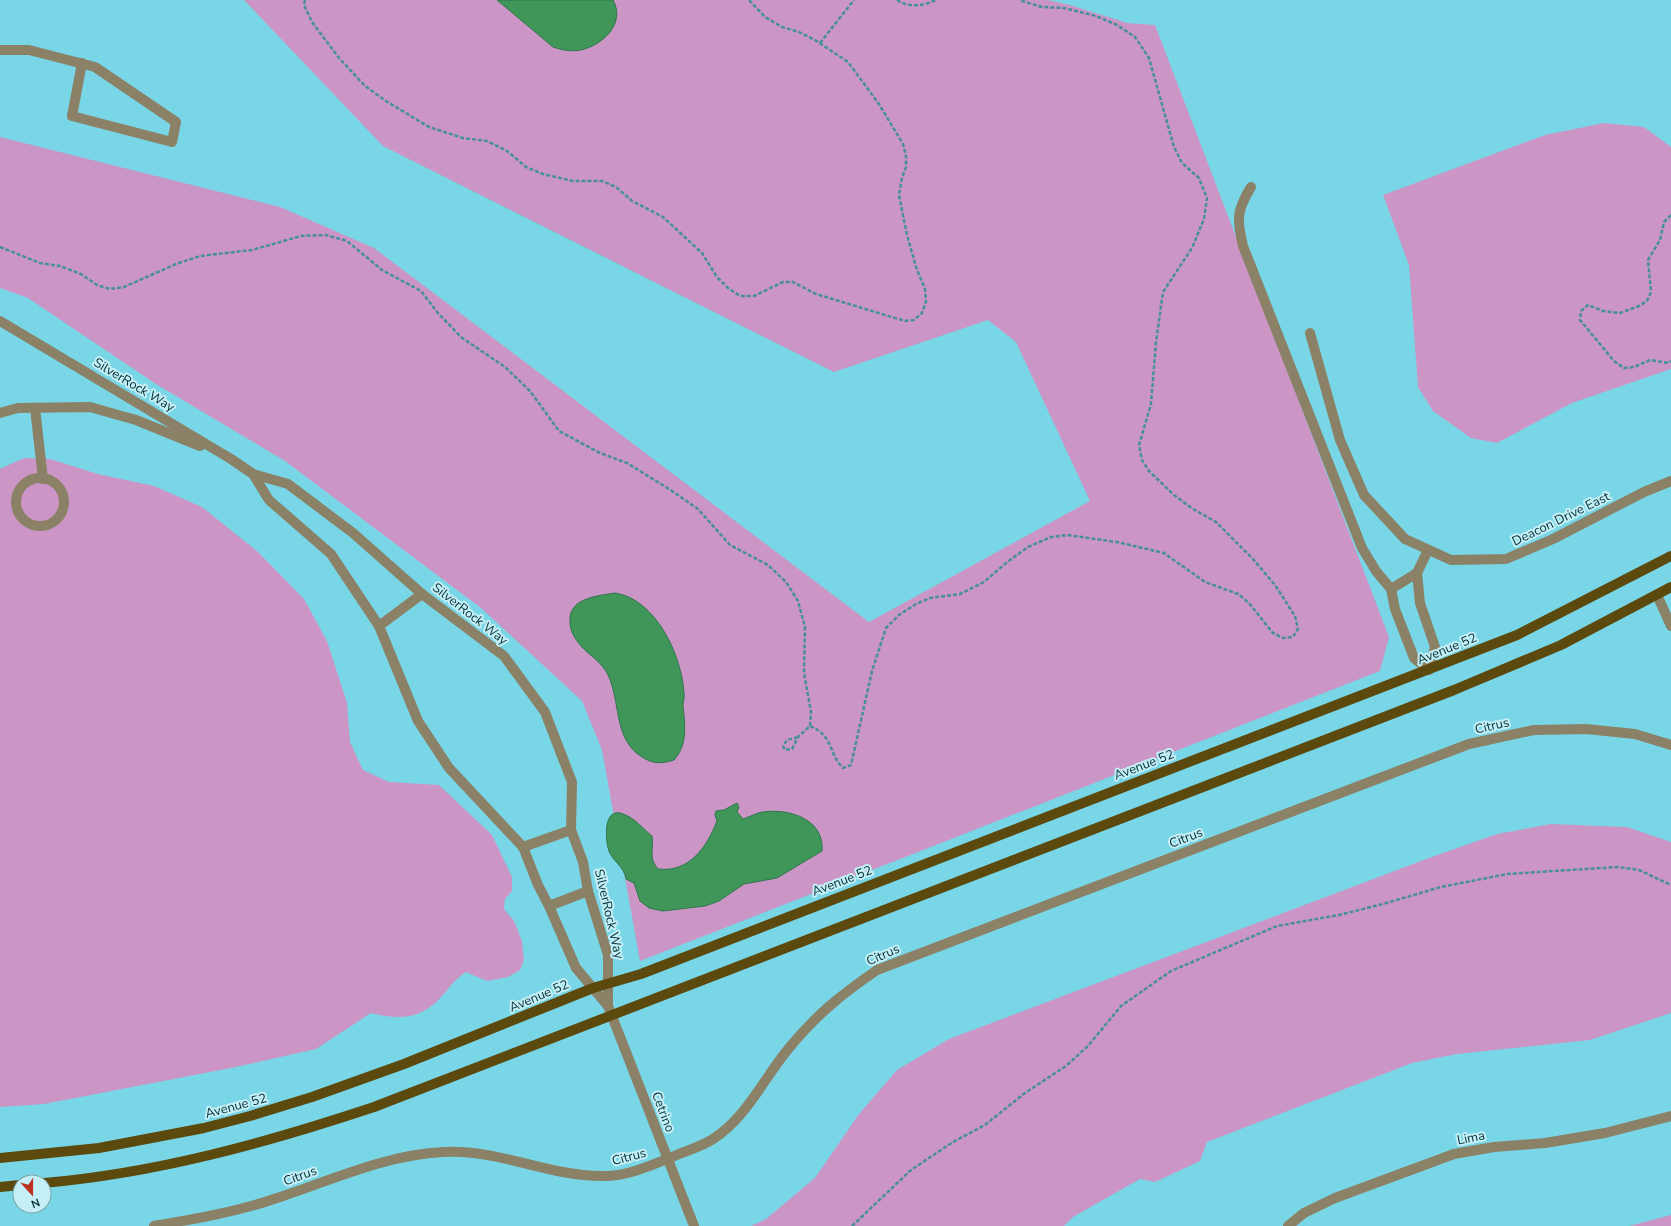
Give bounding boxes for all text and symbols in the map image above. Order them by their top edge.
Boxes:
street label: SilverRock Way [90,354,178,416]
street label: Deacon Drive East [1509,487,1613,550]
street label: SilverRock Way [428,579,512,649]
street label: Avenue 52 [1414,629,1480,669]
street label: Citrus [1473,713,1511,739]
street label: Avenue 52 [1111,745,1177,785]
street label: Citrus [1167,823,1205,853]
street label: Avenue 52 [809,861,875,901]
street label: SilverRock Way [590,867,628,961]
street label: Citrus [864,940,902,970]
street label: Avenue 52 [506,975,572,1017]
street label: Avenue 52 [203,1089,269,1123]
street label: Cetrino [647,1089,679,1135]
street label: Lima [1455,1126,1487,1150]
street label: Citrus [610,1144,648,1170]
street label: Citrus [281,1162,319,1190]
north arrow [12,1174,52,1214]
text: N [29,1194,42,1211]

